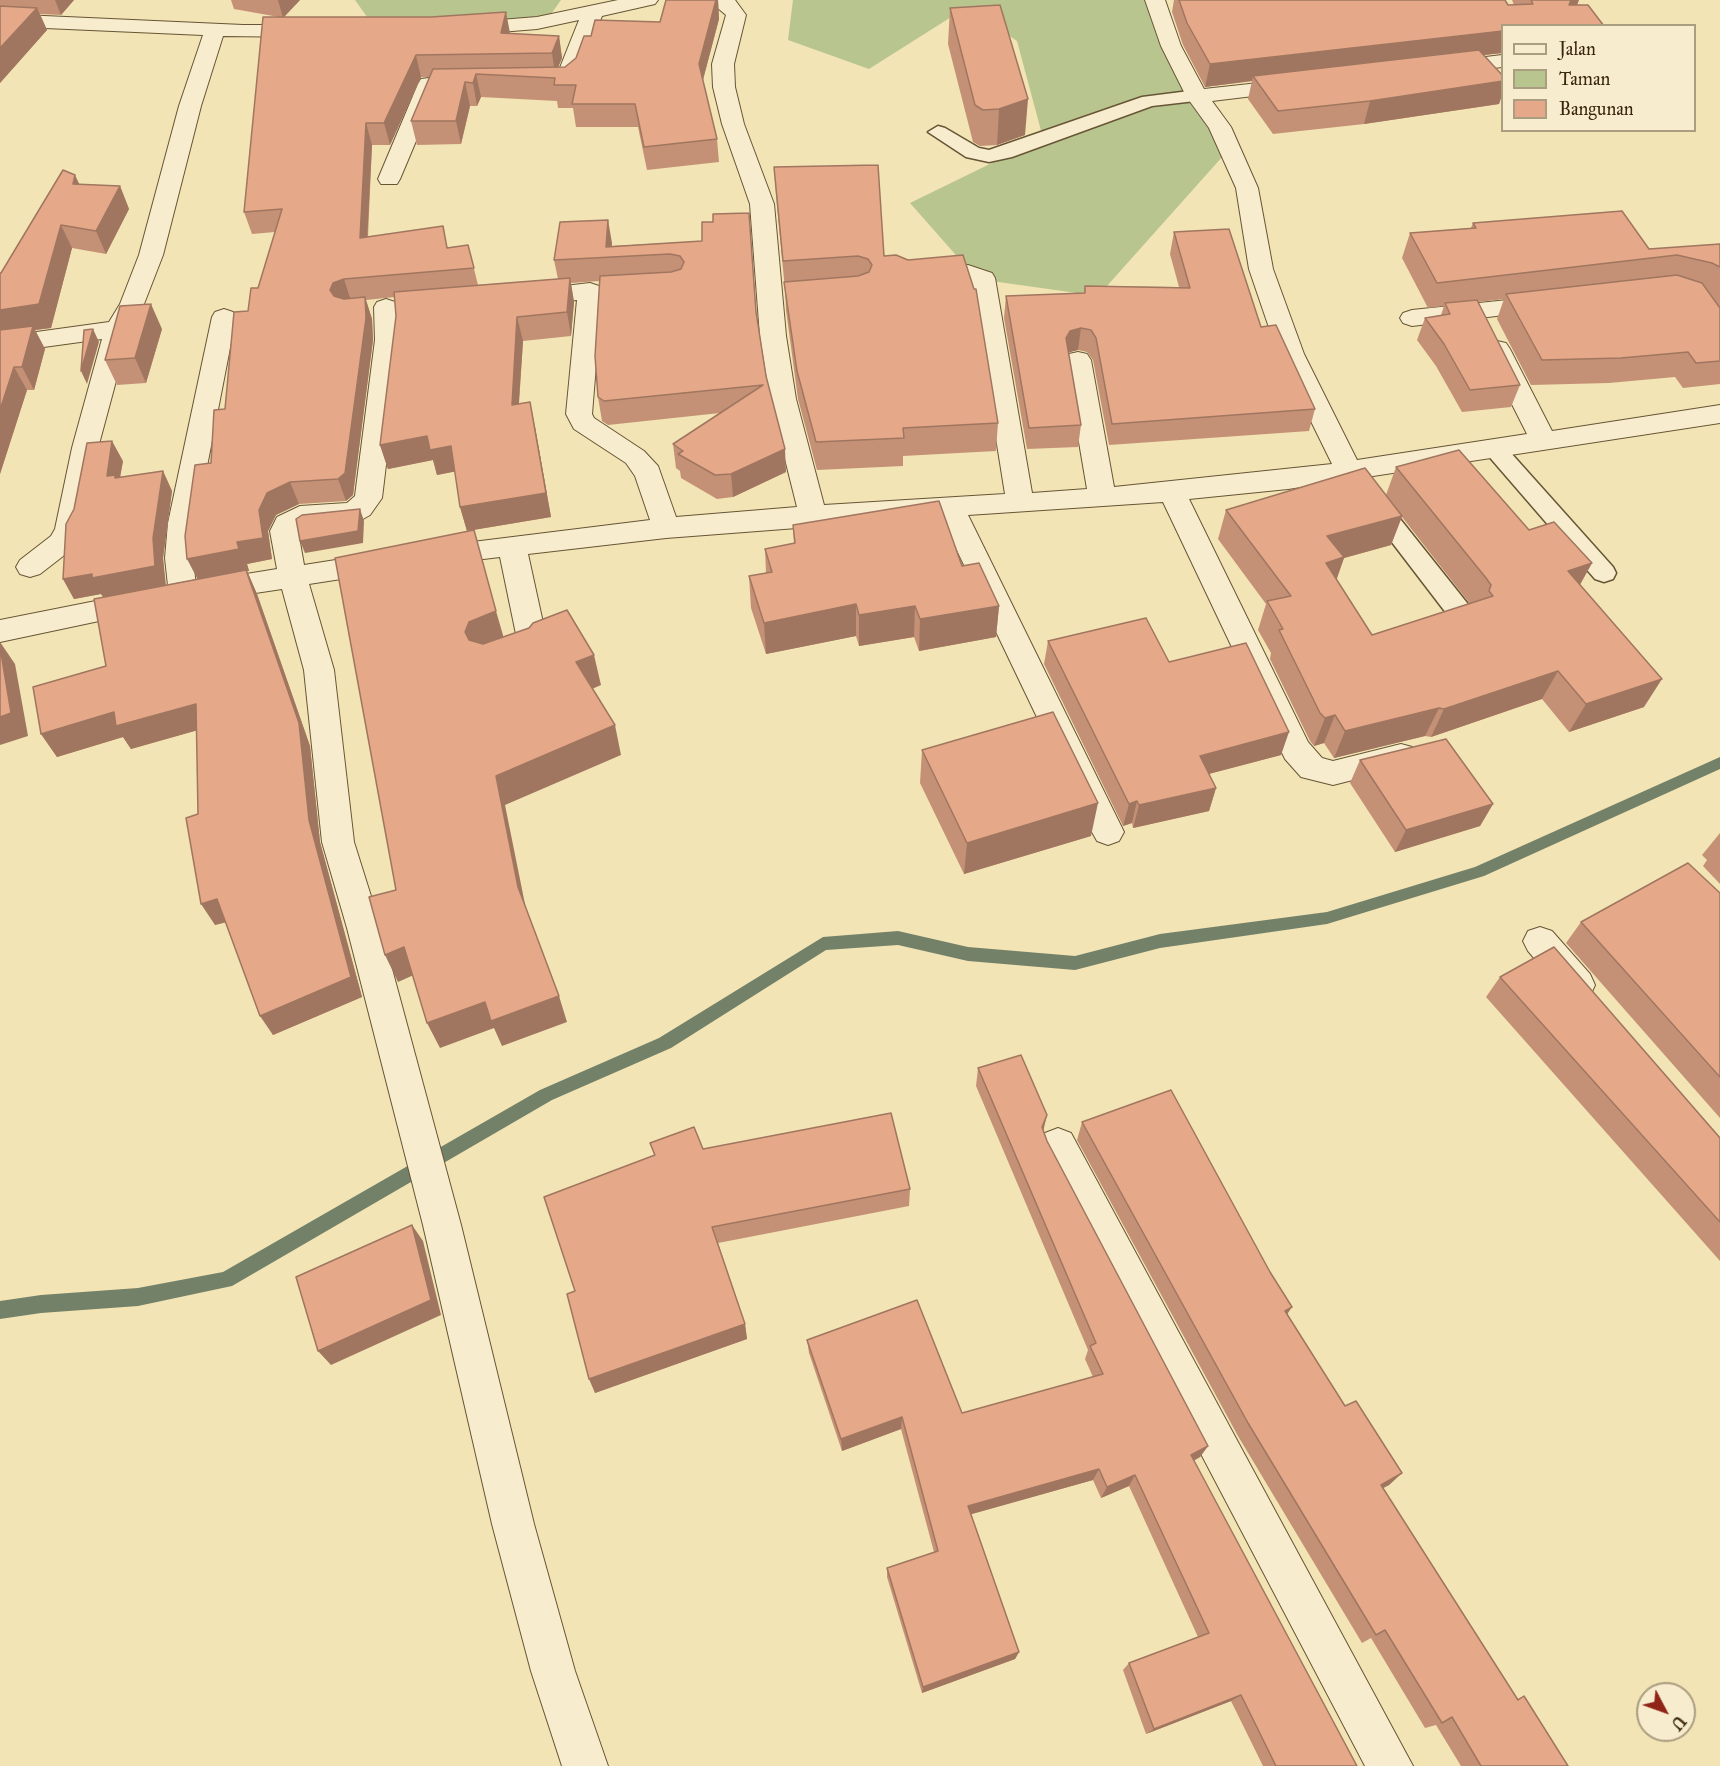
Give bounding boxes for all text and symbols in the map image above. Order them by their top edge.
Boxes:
legend [1501,24,1696,132]
text: Jalan [1559,38,1596,60]
text: Taman [1559,68,1610,90]
text: Bangunan [1559,98,1634,120]
north arrow [1636,1682,1696,1742]
text: U [1667,1712,1690,1734]

